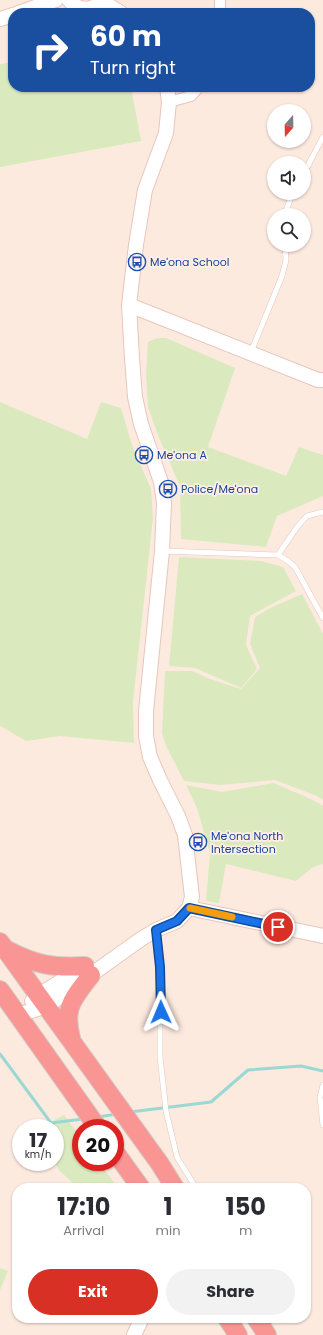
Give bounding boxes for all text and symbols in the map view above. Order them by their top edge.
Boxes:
text: 60 m [90,17,162,56]
icon: right [24,24,76,76]
text: Turn right [90,55,176,80]
north arrow [267,104,311,148]
map controls [267,104,311,252]
button: sound [267,156,311,200]
button: search [267,208,311,252]
bus stop icon: Me'ona School [127,252,147,272]
place label: Me'ona School [150,254,229,270]
bus stop icon: Me'ona A [134,445,154,465]
place label: Me'ona A [157,447,207,463]
bus stop icon: Police/Me'ona [158,479,178,499]
place label: Police/Me'ona [181,481,258,497]
place label: Me'ona North Intersection [211,828,283,857]
bus stop icon: Me'ona North Intersection [188,832,208,852]
pin [261,910,295,944]
icon: arrive [267,916,289,938]
position arrow [140,991,182,1033]
speed limit sign: 20 [72,1119,124,1171]
text: 17 [29,1126,47,1154]
text: km/h [25,1147,51,1162]
text: 17:10 [57,1190,110,1223]
text: 1 [164,1190,173,1223]
text: 150 [226,1190,266,1223]
text: Arrival [63,1221,104,1240]
text: min [156,1221,181,1240]
text: m [239,1221,252,1240]
button: Exit [28,1269,158,1315]
button: Share [166,1269,295,1315]

